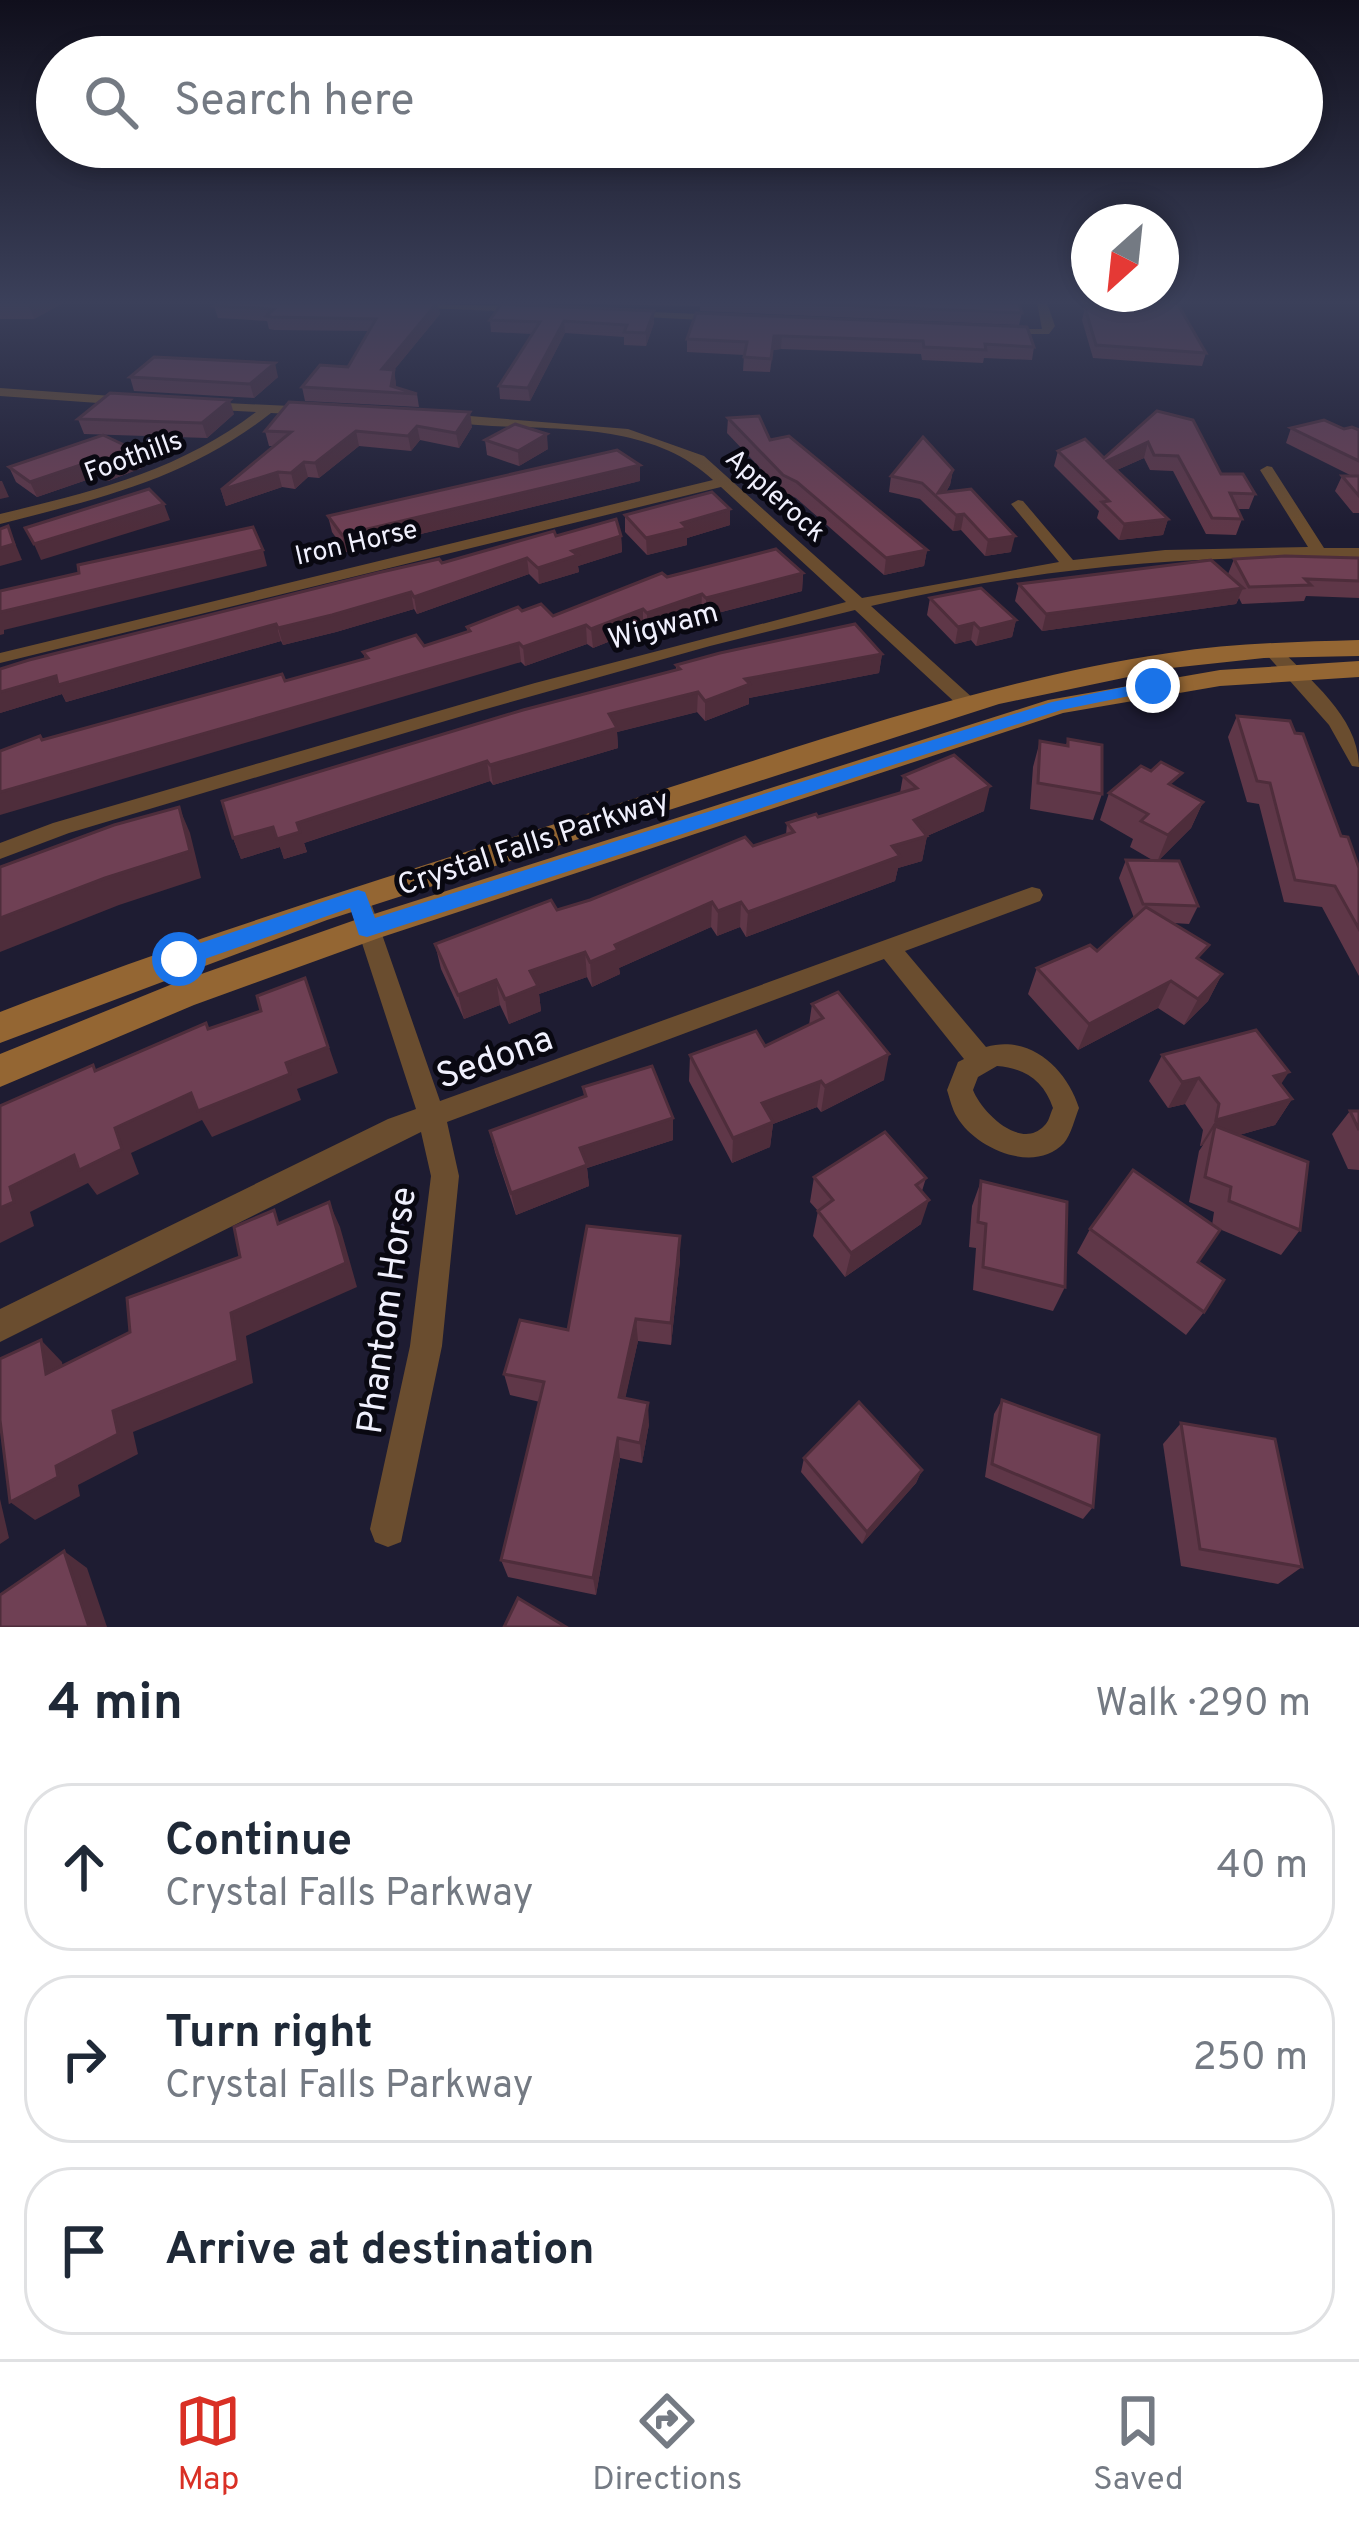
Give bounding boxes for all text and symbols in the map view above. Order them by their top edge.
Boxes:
search box [36,36,1323,168]
icon: search [78,69,144,135]
text: Search here [174,74,414,131]
north arrow [1071,204,1179,312]
street label: Foothills [80,424,187,491]
street label: Applerock [717,442,832,551]
street label: Iron Horse [292,513,421,575]
street label: Wigwam [605,595,723,660]
route end [1126,659,1180,713]
street label: Crystal Falls Parkway [393,783,674,906]
route start [152,932,206,986]
street label: Sedona [431,1018,560,1102]
street label: Phantom Horse [349,1184,429,1437]
text: 4 min [48,1673,183,1738]
text: Walk · 290 m [1095,1681,1311,1730]
text: Continue [165,1814,352,1871]
icon: ahead [51,1834,117,1900]
text: 40 m [1217,1843,1308,1892]
text: Crystal Falls Parkway [165,1871,533,1920]
text: Turn right [165,2006,373,2063]
icon: right [51,2026,117,2092]
text: 250 m [1193,2035,1308,2084]
text: Crystal Falls Parkway [165,2063,533,2112]
icon: arrive [51,2218,117,2284]
text: Arrive at destination [165,2223,595,2280]
tab: Map [175,2388,241,2502]
tab: Directions [592,2388,742,2502]
tab: Saved [1093,2388,1184,2502]

